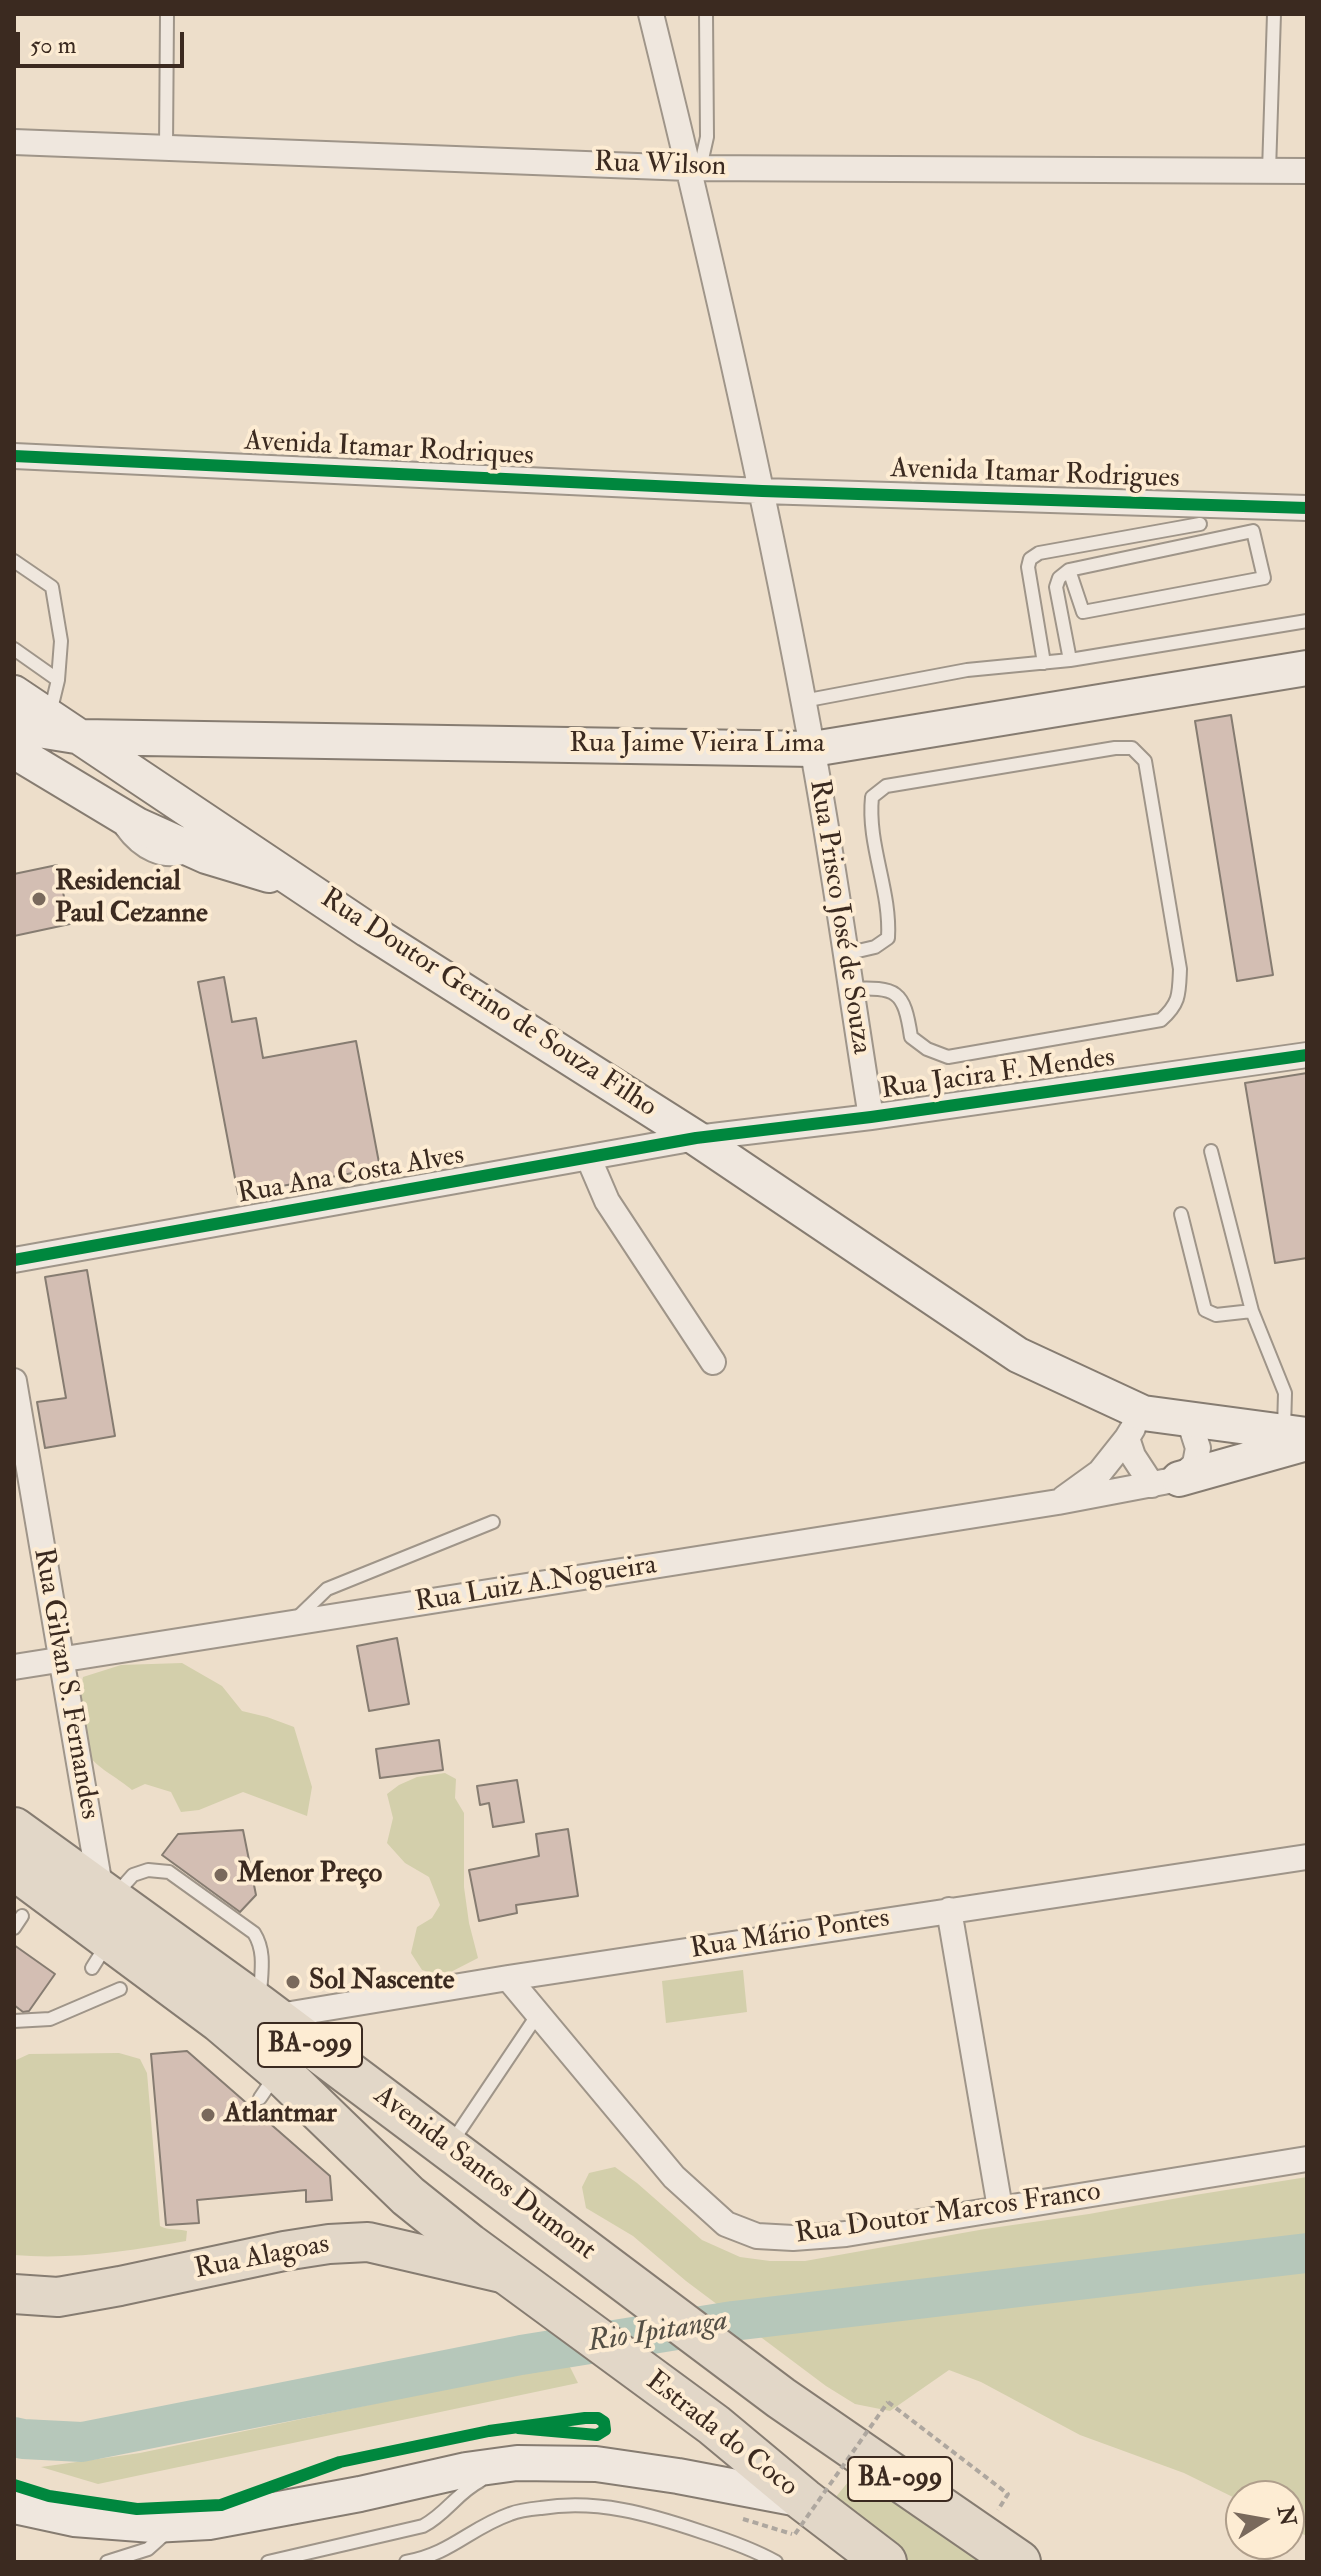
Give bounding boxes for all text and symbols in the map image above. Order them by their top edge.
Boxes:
scale bar [20,16,188,66]
text: 50 m [30,30,76,61]
street label: Rua Wilson [593,147,727,185]
street label: Avenida Itamar Rodriques [243,426,535,474]
street label: Avenida Itamar Rodrigues [890,453,1180,497]
street label: Rua Jaime Vieira Lima [569,728,825,762]
street label: Rua Prisco José de Souza [801,777,877,1057]
place label: Residencial Paul Cezanne [55,866,208,932]
street label: Rua Doutor Gerino de Souza Filho [314,883,662,1125]
marker: Residencial Paul Cezanne [30,890,48,908]
street label: Rua Jacira F. Mendes [879,1042,1117,1108]
street label: Rua Ana Costa Alves [235,1140,467,1212]
street label: Rua Gilvan S. Fernandes [25,1546,105,1822]
street label: Rua Luiz A.Nogueira [413,1549,659,1621]
place label: Menor Preço [237,1858,382,1892]
marker: Menor Preço [212,1866,230,1884]
street label: Rua Mário Pontes [688,1903,892,1967]
place label: Sol Nascente [309,1965,455,1999]
marker: Sol Nascente [284,1973,302,1991]
road number: BA-099 [258,2023,362,2067]
street label: Avenida Santos Dumont [367,2080,601,2268]
place label: Atlantmar [224,2098,337,2132]
marker: Atlantmar [199,2106,217,2124]
street label: Rua Doutor Marcos Franco [793,2176,1103,2252]
street label: Rua Alagoas [192,2228,332,2288]
water label: Rio Ipitanga [586,2304,730,2362]
street label: Estrada do Coco [638,2365,804,2505]
road number: BA-099 [848,2457,952,2501]
north arrow [1225,2480,1305,2560]
text: N [1271,2503,1302,2528]

